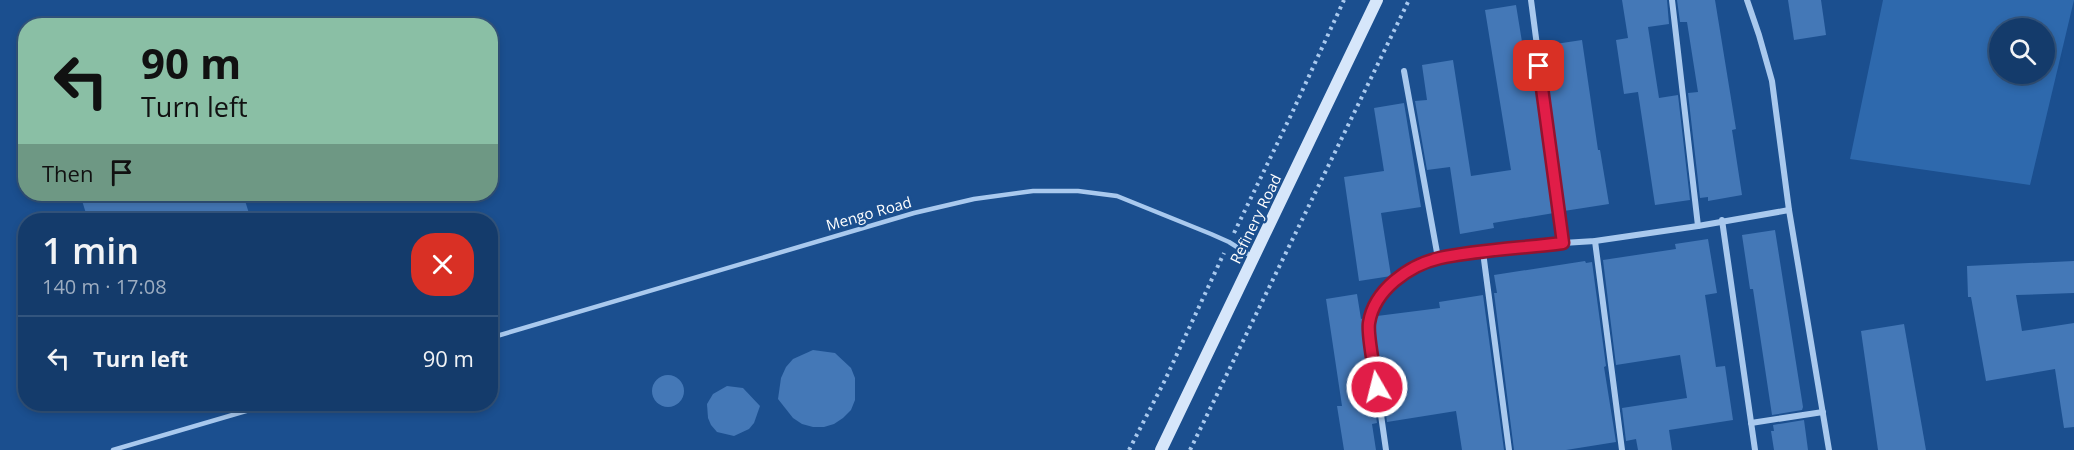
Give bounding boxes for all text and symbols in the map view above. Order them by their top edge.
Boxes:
map controls [1989,18,2055,84]
button: search [1989,18,2055,84]
text: 90 m [141,34,241,91]
pin [1513,40,1564,91]
icon: left [42,42,120,120]
icon: arrive [1522,49,1555,82]
text: Turn left [141,88,248,125]
icon: arrive [105,156,138,189]
text: Then [42,158,93,188]
street label: Refinery Road [1225,170,1285,267]
street label: Mengo Road [824,191,914,235]
text: 1 min [42,226,139,275]
button: close [411,233,474,296]
text: 140 m · 17:08 [42,273,167,300]
icon: left [42,342,75,375]
text: Turn left [93,343,188,373]
text: 90 m [423,343,474,373]
position arrow [1345,355,1409,419]

